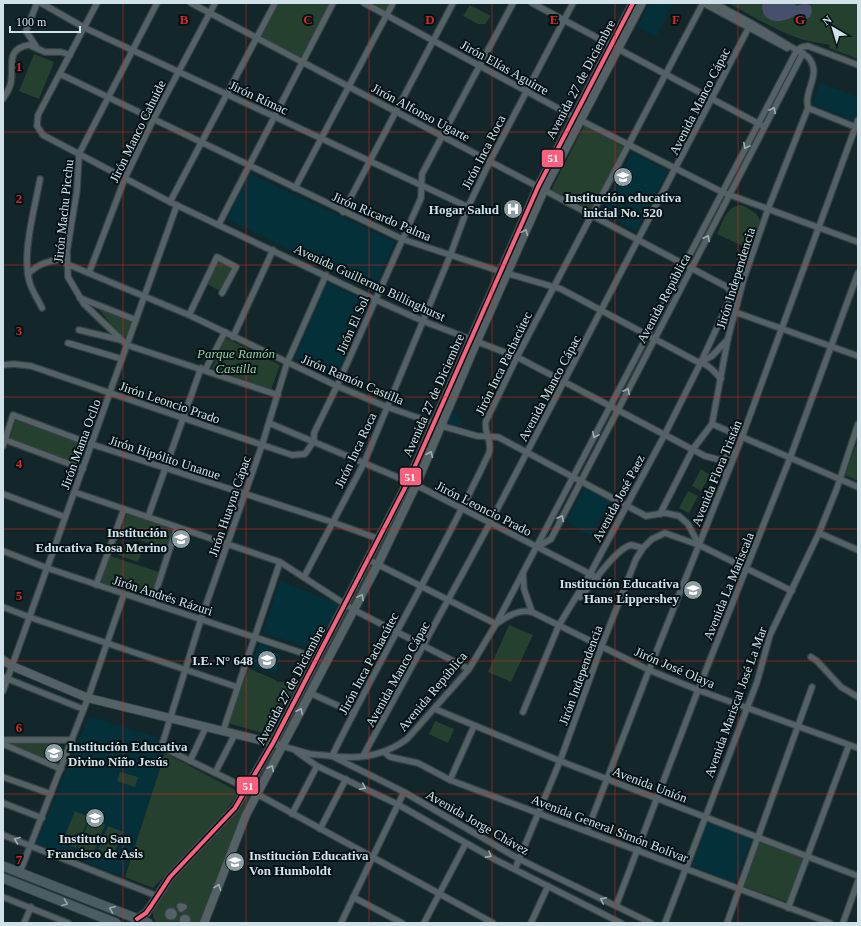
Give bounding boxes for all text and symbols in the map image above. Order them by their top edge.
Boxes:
scale bar [10,8,80,34]
north arrow [813,8,853,48]
text: B [180,12,189,27]
text: C [303,12,313,27]
text: D [425,12,435,27]
text: E [550,12,558,27]
text: F [672,12,680,27]
text: G [795,12,805,27]
text: N [820,13,834,27]
text: 100 m [16,15,47,29]
street label: Avenida 27 de Diciembre [543,17,618,141]
street label: Jirón Elías Aguirre [458,37,552,98]
street label: Avenida Manco Cápac [666,45,733,157]
text: 1 [16,59,22,74]
street label: Jirón Manco Cahuide [106,77,169,185]
street label: Jirón Rímac [227,77,291,118]
street label: Jirón Alfonso Ugarte [369,80,473,145]
one-way arrow [768,107,776,114]
street label: Jirón Inca Roca [458,112,509,192]
one-way arrow [744,142,751,150]
line badge: 51 [541,149,564,168]
text: 51 [548,152,559,164]
street label: Jirón Machu Picchu [51,158,76,264]
school or university icon: Institución educativa inicial No. 520 [612,166,634,188]
street label: Jirón Ricardo Palma [330,189,434,244]
place label: Institución educativa inicial No. 520 [565,190,682,220]
text: 2 [16,191,22,206]
hospital icon: Hogar Salud [502,198,524,220]
place label: Hogar Salud [429,202,500,217]
street label: Jirón Independencia [713,226,758,331]
one-way arrow [521,229,529,236]
one-way arrow [702,235,710,242]
street label: Avenida Guillermo Billinghurst [292,241,448,324]
street label: Avenida República [634,251,693,345]
street label: Jirón El Sol [333,294,372,356]
street label: Jirón Inca Pachacútec [472,309,535,417]
text: 3 [16,323,23,338]
street label: Avenida 27 de Diciembre [400,331,467,459]
street label: Avenida Manco Cápac [515,332,584,444]
park label: Parque Ramón Castilla [196,346,275,376]
street label: Jirón Ramón Castilla [299,351,406,408]
street label: Jirón Leoncio Prado [118,378,222,427]
one-way arrow [622,387,630,395]
street label: Jirón Mama Ocllo [57,397,104,491]
street label: Jirón Inca Roca [331,410,380,490]
street label: Avenida Flora Tristán [688,417,745,528]
one-way arrow [592,431,600,438]
street label: Jirón Hipólito Unanue [107,432,223,483]
one-way arrow [425,451,433,458]
street label: Avenida José Paez [589,452,648,544]
street label: Jirón Huayna Cápac [205,454,254,558]
text: 4 [16,456,23,471]
line badge: 51 [399,467,422,486]
text: 51 [405,471,416,483]
street label: Jirón Leoncio Prado [433,478,534,539]
one-way arrow [556,515,564,523]
place label: Institución Educativa Rosa Merino [36,525,168,555]
school or university icon: Institución Educativa Rosa Merino [170,528,192,550]
street label: Avenida La Mariscala [700,530,757,642]
street label: Jirón Andrés Rázuri [111,572,215,619]
place label: Institución Educativa Hans Lippershey [559,576,679,606]
school or university icon: Institución Educativa Hans Lippershey [682,579,704,601]
text: 5 [16,588,23,603]
one-way arrow [357,593,364,601]
street label: Jirón Inca Pachacútec [335,609,402,717]
street label: Avenida Manco Cápac [362,619,433,730]
street label: Avenida 27 de Diciembre [253,623,328,747]
street label: Jirón Independencia [555,623,606,727]
street label: Avenida Mariscal José La Mar [701,624,770,780]
street label: Jirón José Olaya [632,644,717,691]
street label: Avenida República [395,648,470,734]
school or university icon: I.E. N° 648 [256,649,278,671]
place label: I.E. N° 648 [192,653,253,668]
one-way arrow [295,708,303,715]
text: 6 [16,720,23,735]
place label: Institución Educativa Divino Niño Jesús [68,739,188,769]
school or university icon: Institución Educativa Divino Niño Jesús [43,742,65,764]
street label: Avenida Unión [610,763,690,806]
one-way arrow [266,765,274,772]
line badge: 51 [236,776,259,795]
text: 51 [243,780,254,792]
one-way arrow [358,782,366,789]
street label: Avenida Jorge Chávez [424,787,532,858]
street label: Avenida General Simón Bolívar [529,792,691,866]
school or university icon: Instituto San Francisco de Asis [84,807,106,829]
place label: Instituto San Francisco de Asis [47,831,143,861]
one-way arrow [13,837,20,845]
place label: Institución Educativa Von Humboldt [249,848,369,878]
school or university icon: Institución Educativa Von Humboldt [224,851,246,873]
one-way arrow [485,851,492,858]
text: 7 [16,852,23,867]
one-way arrow [213,883,221,890]
one-way arrow [600,897,608,905]
one-way arrow [61,898,69,906]
one-way arrow [108,905,115,913]

